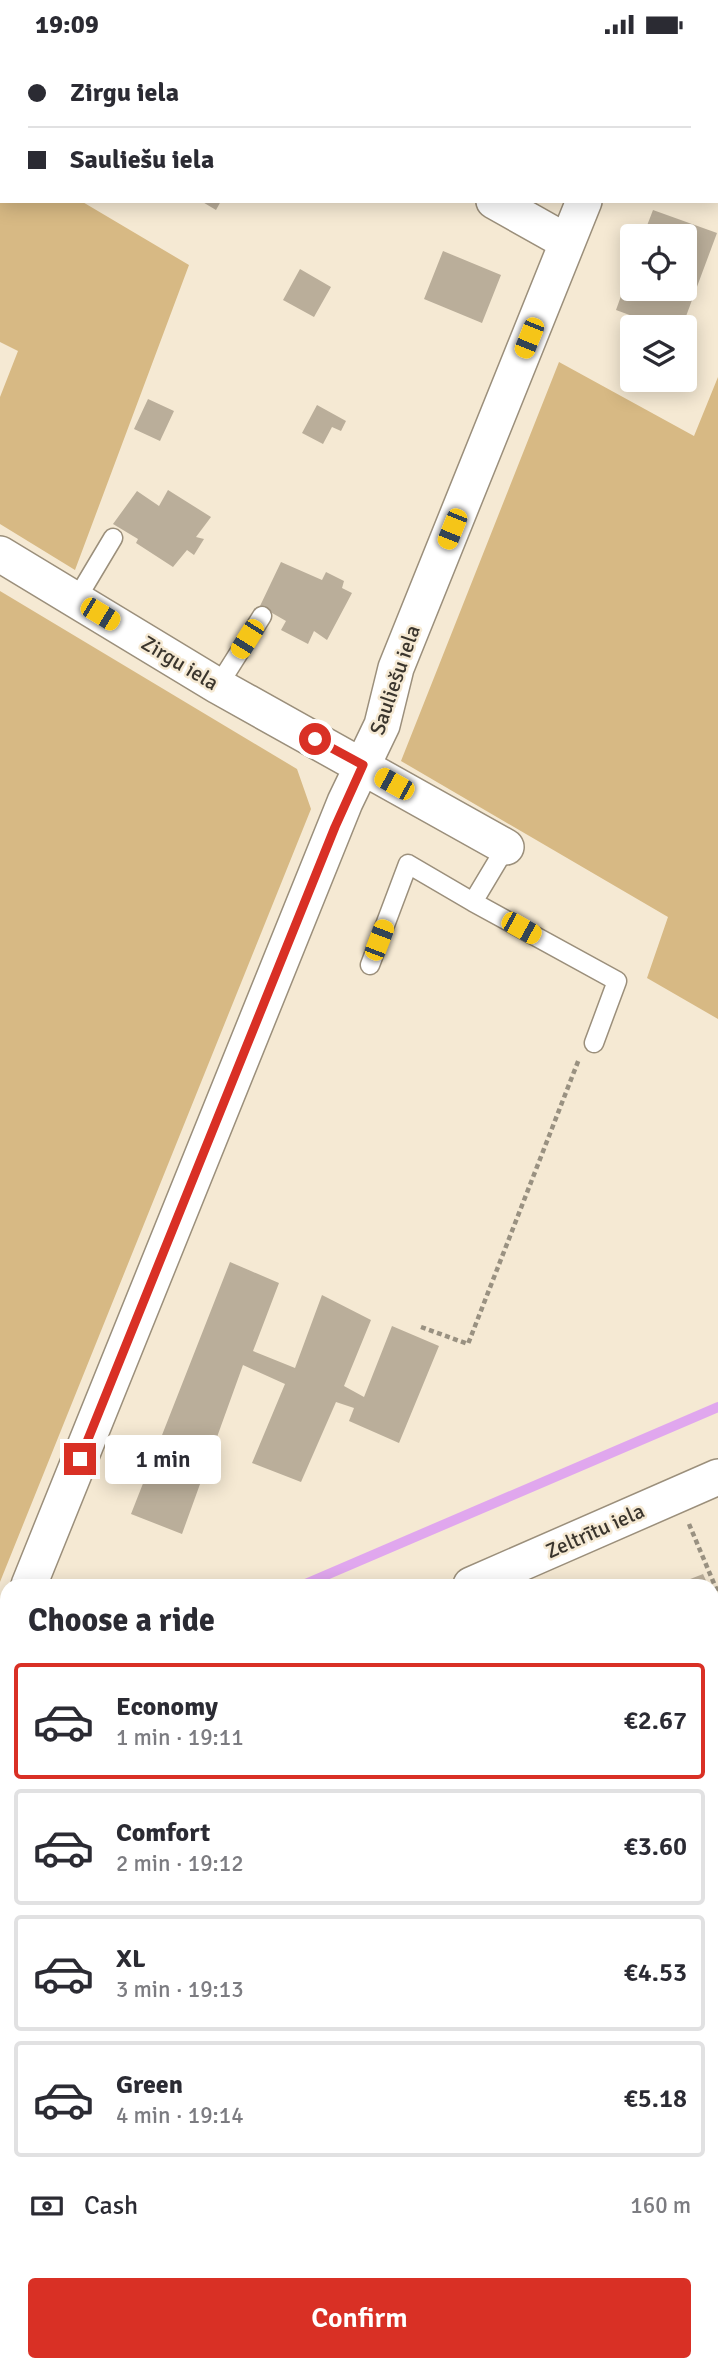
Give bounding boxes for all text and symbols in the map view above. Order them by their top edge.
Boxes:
text: 19:09 [35,9,99,41]
text: Zirgu iela [70,77,179,109]
text: Sauliešu iela [70,144,214,176]
map controls [620,224,697,392]
button: locate [620,224,697,301]
car [512,315,547,361]
button: layers [620,315,697,392]
car [435,506,470,552]
car [77,594,124,634]
car [227,616,268,662]
street label: Sauliešu iela [364,622,426,738]
street label: Zirgu iela [137,630,223,696]
route start [299,723,331,755]
car [371,765,418,803]
car [498,909,545,947]
car [362,917,397,963]
callout: 1 min [104,1435,220,1483]
route end [64,1443,96,1475]
text: 1 min [135,1445,191,1474]
street label: Zeltrītu iela [542,1498,648,1564]
text: Choose a ride [28,1601,215,1640]
icon: car [32,1690,95,1753]
text: Economy [116,1691,218,1723]
text: €2.67 [624,1705,687,1737]
text: 1 min · 19:11 [116,1723,244,1752]
icon: car [32,1816,95,1879]
text: Comfort [116,1817,210,1849]
text: €3.60 [624,1831,687,1863]
text: 2 min · 19:12 [116,1849,244,1878]
icon: car [32,1942,95,2005]
text: XL [116,1943,146,1975]
text: €4.53 [624,1957,687,1989]
text: 3 min · 19:13 [116,1975,244,2004]
icon: car [32,2068,95,2131]
text: Green [116,2069,183,2101]
text: €5.18 [624,2083,687,2115]
text: 4 min · 19:14 [116,2101,244,2130]
icon: cash [28,2187,66,2225]
text: Cash [84,2190,138,2222]
text: 160 m [630,2191,691,2220]
button: Confirm [28,2278,691,2358]

